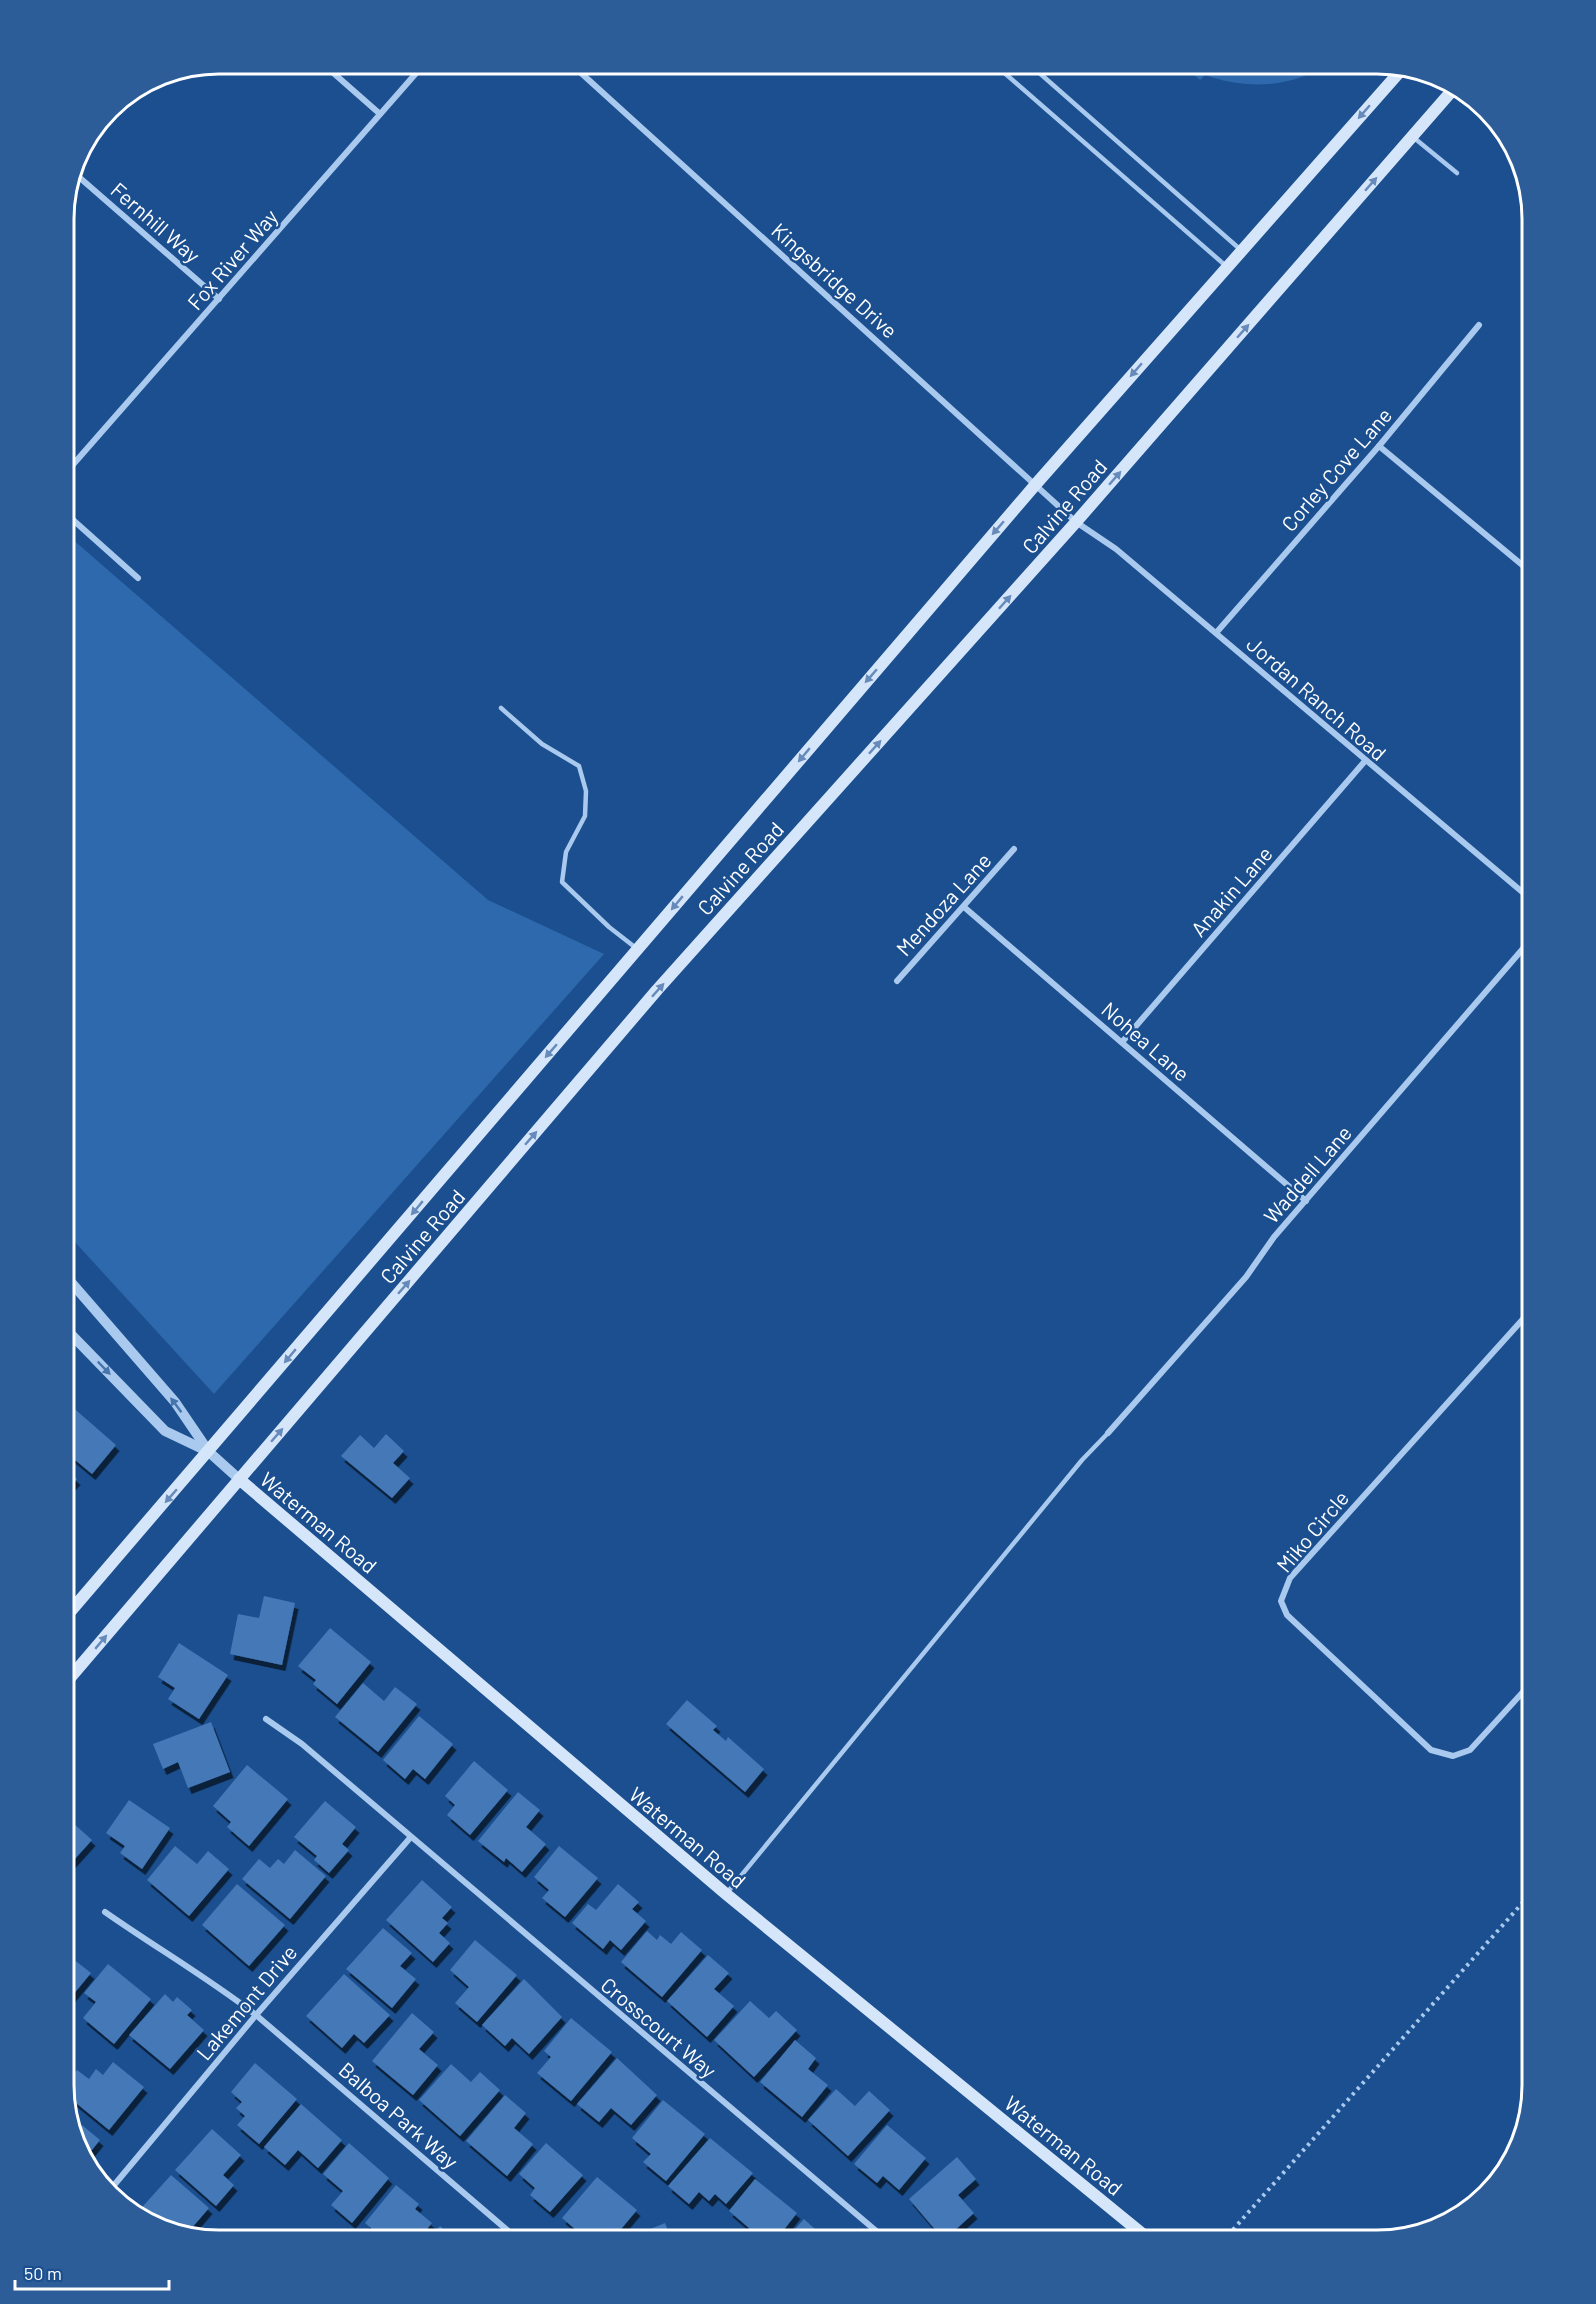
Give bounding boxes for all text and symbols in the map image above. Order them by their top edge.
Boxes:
one-way arrow [1358,104,1371,119]
one-way arrow [1365,176,1378,192]
street label: Fernhill Way [106,177,206,268]
street label: Fox River Way [182,203,283,314]
street label: Kingsbridge Drive [767,217,903,343]
one-way arrow [1236,324,1249,339]
one-way arrow [1130,362,1143,377]
street label: Corley Cove Lane [1276,402,1396,536]
street label: Calvine Road [1016,454,1112,558]
one-way arrow [1108,471,1121,486]
one-way arrow [991,520,1004,536]
one-way arrow [998,595,1011,610]
street label: Jordan Ranch Road [1242,631,1392,765]
one-way arrow [865,668,878,683]
one-way arrow [868,740,882,755]
one-way arrow [798,747,811,762]
street label: Calvine Road [692,816,788,920]
street label: Anakin Lane [1185,841,1277,941]
street label: Mendoza Lane [890,847,996,961]
one-way arrow [671,895,684,911]
one-way arrow [651,983,665,998]
street label: Nohea Lane [1097,996,1195,1086]
one-way arrow [545,1043,558,1058]
street label: Waddell Lane [1258,1120,1356,1228]
one-way arrow [524,1130,537,1146]
street label: Calvine Road [374,1184,470,1288]
one-way arrow [410,1200,423,1216]
one-way arrow [397,1280,410,1295]
one-way arrow [284,1348,297,1364]
one-way arrow [97,1360,111,1375]
one-way arrow [170,1397,182,1412]
one-way arrow [270,1428,283,1443]
street label: Waterman Road [256,1466,382,1578]
street label: Miko Circle [1271,1485,1353,1577]
one-way arrow [165,1488,178,1503]
one-way arrow [94,1635,107,1650]
street label: Waterman Road [625,1781,751,1893]
street label: Lakemont Drive [191,1939,301,2065]
street label: Crosscourt Way [596,1972,722,2083]
street label: Balboa Park Way [334,2057,464,2174]
street label: Waterman Road [1000,2090,1128,2200]
scale bar [15,2253,170,2291]
text: 50 m [24,2262,62,2284]

